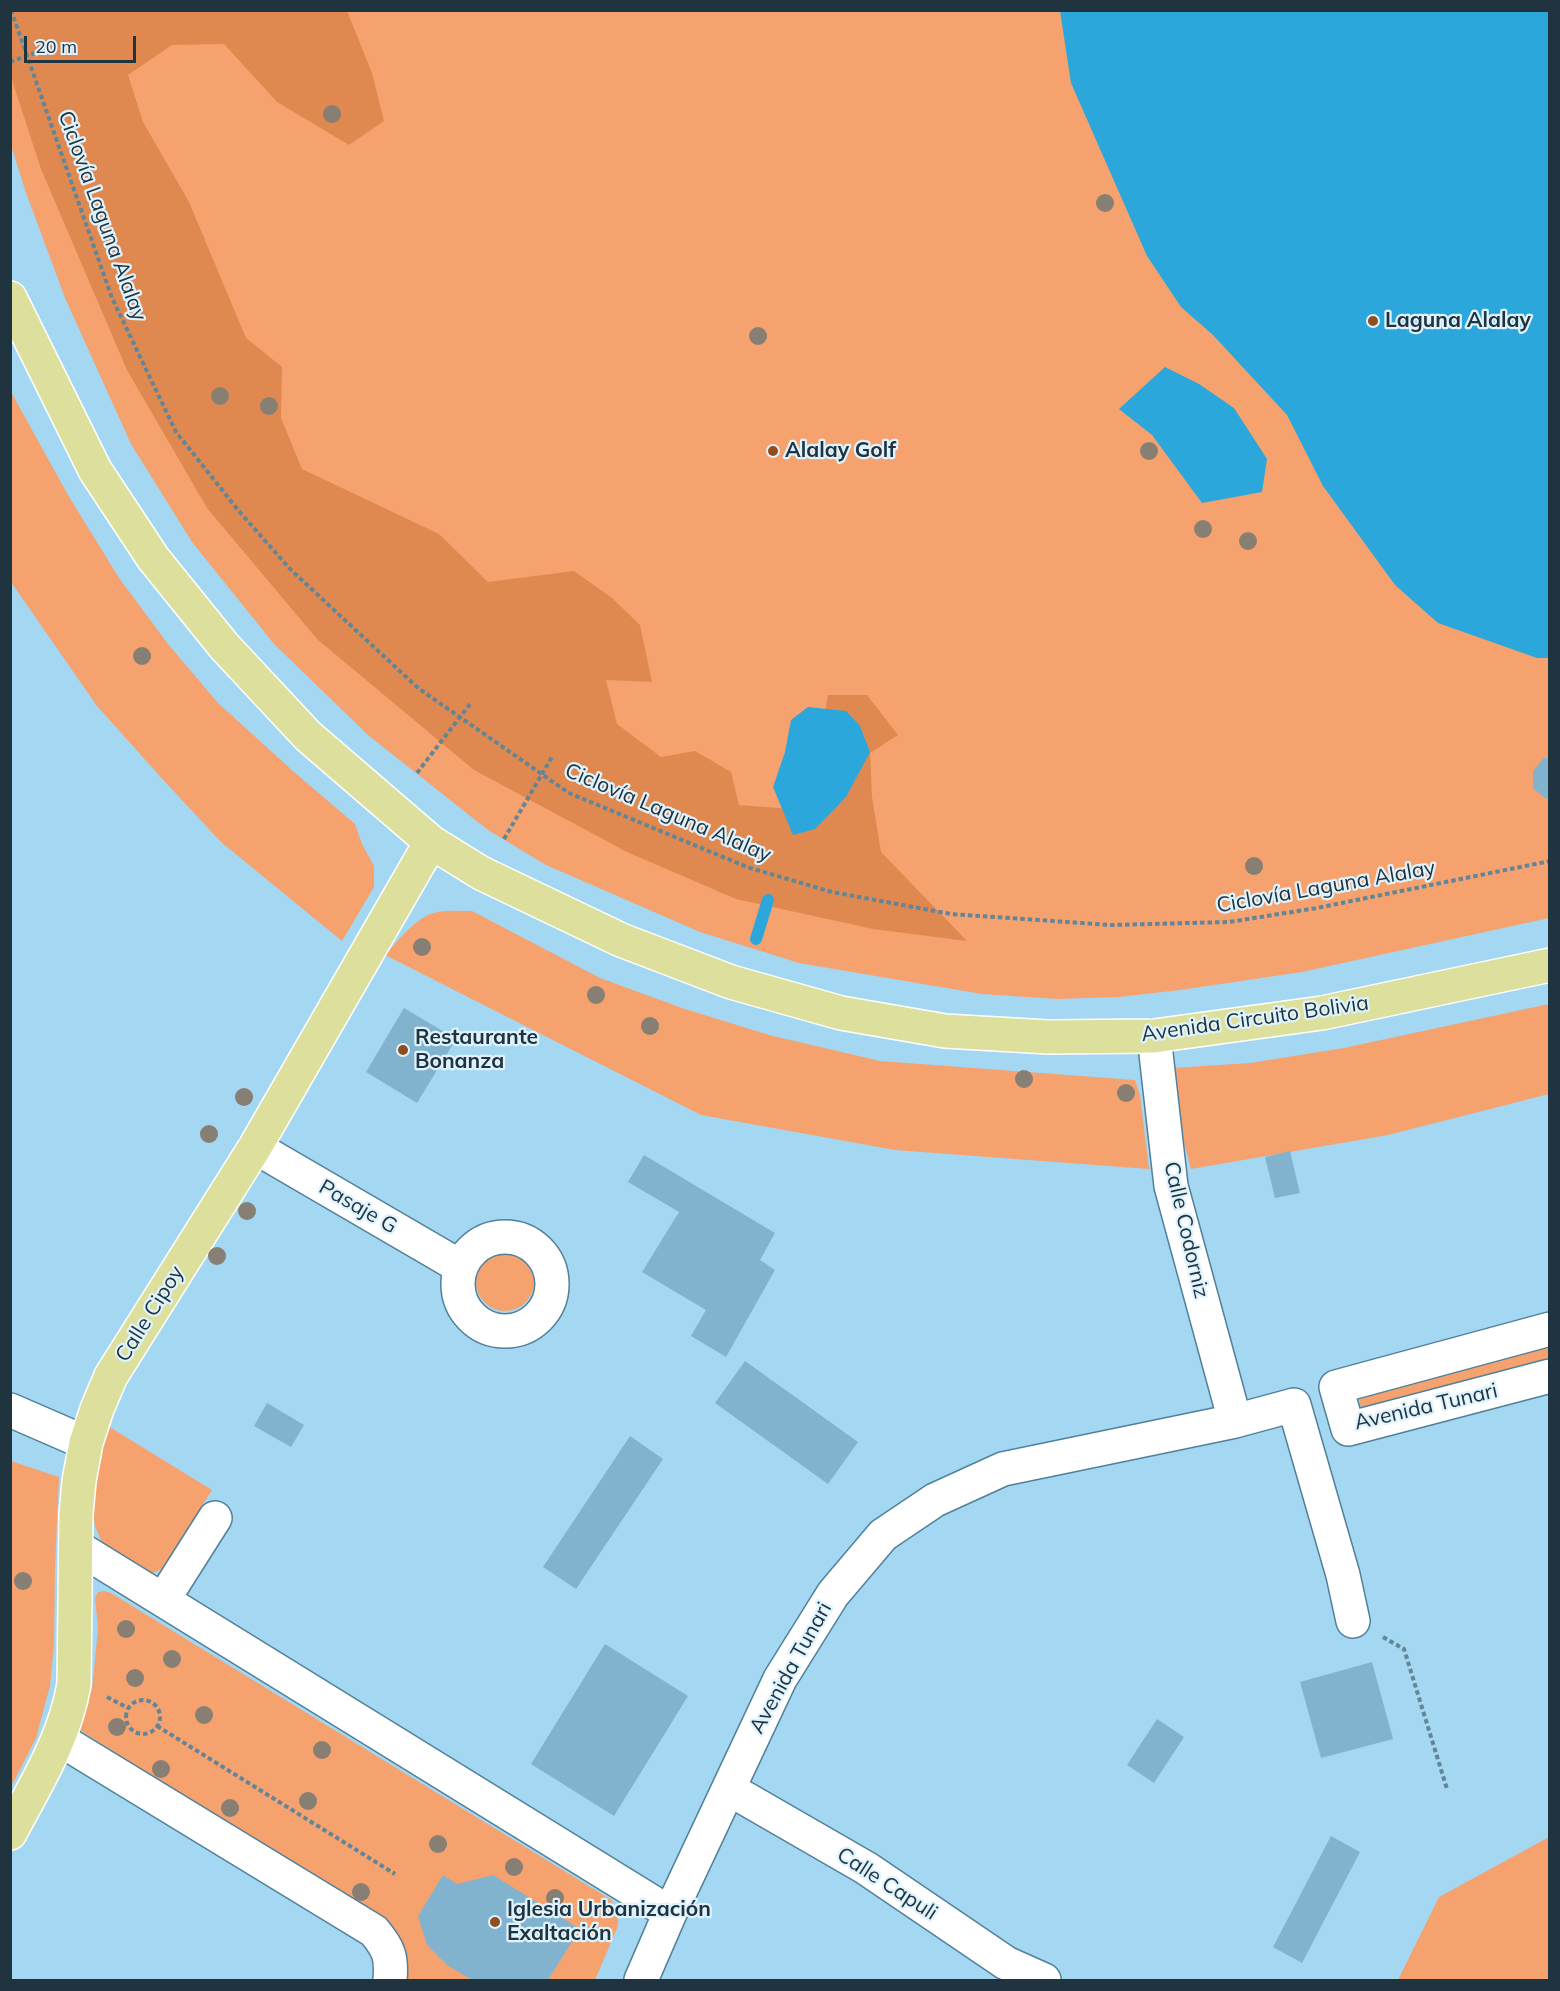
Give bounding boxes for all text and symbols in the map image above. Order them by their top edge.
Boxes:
scale bar [27,24,140,62]
text: 20 m [35,35,77,58]
street label: Ciclovía Laguna Alalay [52,108,152,324]
place label: Laguna Alalay [1385,308,1531,334]
marker: Laguna Alalay [1366,314,1380,328]
place label: Alalay Golf [785,438,896,464]
marker: Alalay Golf [766,444,780,458]
street label: Ciclovía Laguna Alalay [561,758,775,868]
street label: Ciclovía Laguna Alalay [1215,855,1437,919]
street label: Avenida Circuito Bolivia [1140,991,1370,1047]
place label: Restaurante Bonanza [415,1025,538,1075]
marker: Restaurante Bonanza [396,1043,410,1057]
street label: Calle Codorniz [1158,1159,1214,1301]
street label: Pasaje G [314,1175,402,1239]
street label: Calle Cipoy [111,1261,189,1367]
street label: Avenida Tunari [1352,1378,1500,1436]
street label: Avenida Tunari [745,1598,837,1738]
street label: Calle Capuli [832,1842,942,1926]
place label: Iglesia Urbanización Exaltación [507,1897,711,1947]
marker: Iglesia Urbanización Exaltación [488,1915,502,1929]

